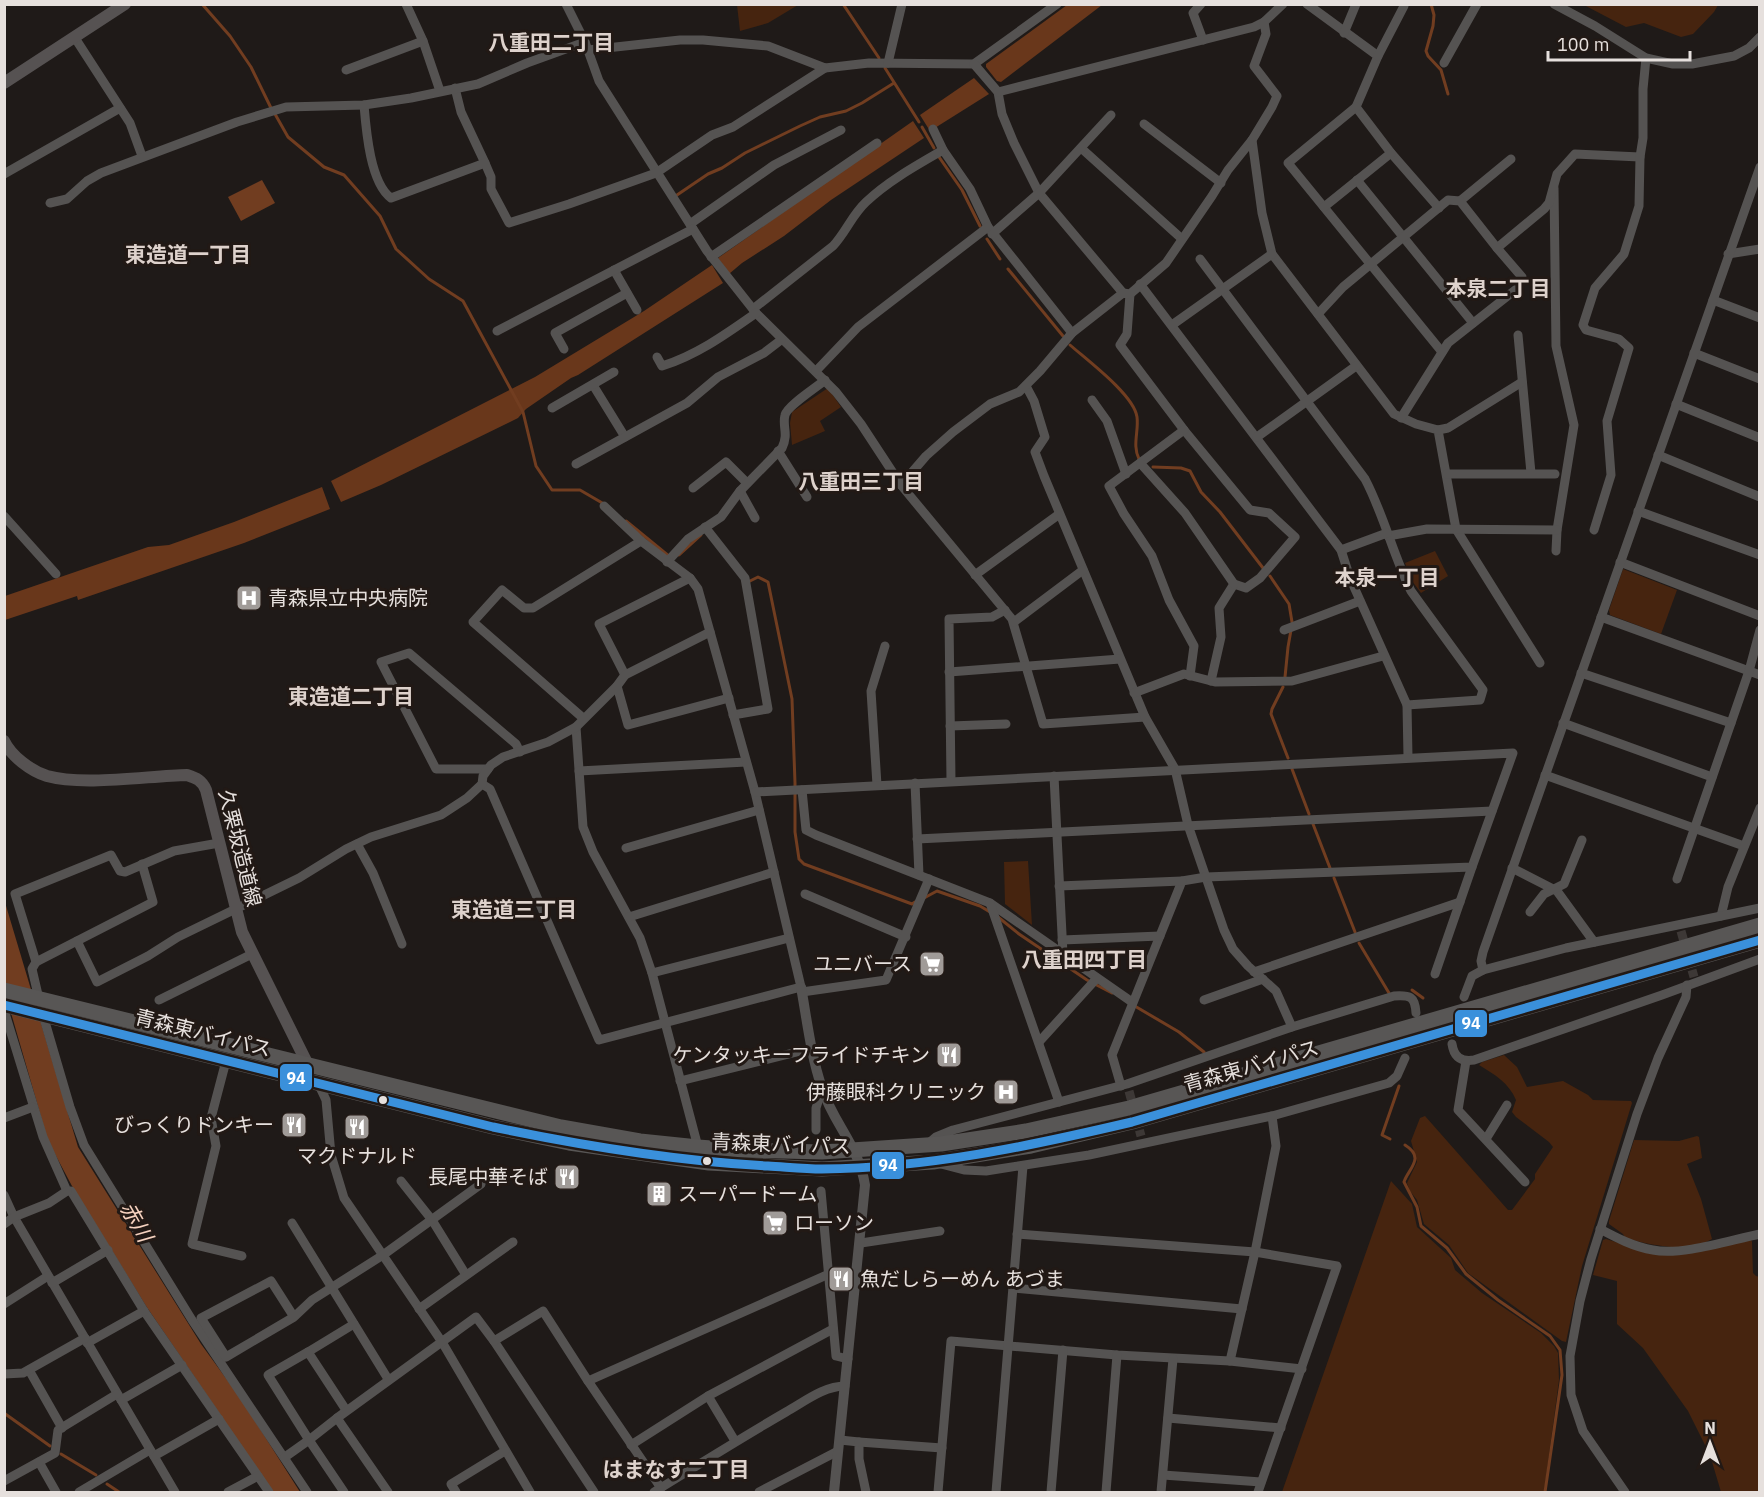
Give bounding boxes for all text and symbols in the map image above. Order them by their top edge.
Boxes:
scale bar [1548,24,1690,62]
district label: 八重田二丁目 [488,28,614,56]
text: 100 m [1557,33,1609,56]
district label: 東造道一丁目 [125,240,251,268]
district label: 本泉二丁目 [1446,274,1551,302]
district label: 八重田三丁目 [798,467,924,495]
district label: 本泉一丁目 [1335,563,1440,591]
hospital icon: 青森県立中央病院 [234,583,264,613]
place label: 青森県立中央病院 [268,584,428,611]
district label: 東造道二丁目 [288,682,414,710]
street label: 久栗坂造道線 [213,786,268,909]
district label: 東造道三丁目 [451,895,577,923]
district label: 八重田四丁目 [1021,945,1147,973]
supermarket icon: ユニバース [917,949,947,979]
place label: ユニバース [813,950,912,977]
street label: 青森東バイパス [132,1003,274,1063]
line badge: 94 [1454,1009,1488,1038]
text: 94 [1461,1013,1481,1033]
street label: 青森東バイパス [1180,1033,1322,1098]
restaurant icon: ケンタッキーフライドチキン [934,1040,964,1070]
place label: ケンタッキーフライドチキン [672,1041,930,1068]
line badge: 94 [279,1063,313,1092]
text: 94 [286,1068,306,1088]
hospital icon: 伊藤眼科クリニック [991,1077,1021,1107]
place label: 伊藤眼科クリニック [806,1078,986,1105]
unlabelled marker [377,1094,389,1106]
restaurant icon: びっくりドンキー [279,1110,309,1140]
place label: びっくりドンキー [114,1111,274,1138]
restaurant icon: マクドナルド [342,1112,372,1142]
street label: 青森東バイパス [711,1128,851,1159]
place label: マクドナルド [297,1142,417,1169]
line badge: 94 [871,1151,905,1180]
unlabelled marker [701,1155,713,1167]
text: 94 [878,1155,898,1175]
restaurant icon: 長尾中華そば [552,1162,582,1192]
place label: 長尾中華そば [428,1163,548,1190]
building icon: スーパードーム [644,1179,674,1209]
place label: スーパードーム [678,1180,817,1207]
water label: 赤川 [114,1196,160,1248]
supermarket icon: ローソン [760,1208,790,1238]
place label: ローソン [794,1209,874,1236]
restaurant icon: 魚だしらーめん あづま [826,1264,856,1294]
place label: 魚だしらーめん あづま [860,1265,1065,1292]
north arrow [1680,1413,1740,1473]
text: N [1704,1418,1716,1438]
district label: はまなす二丁目 [603,1455,750,1483]

